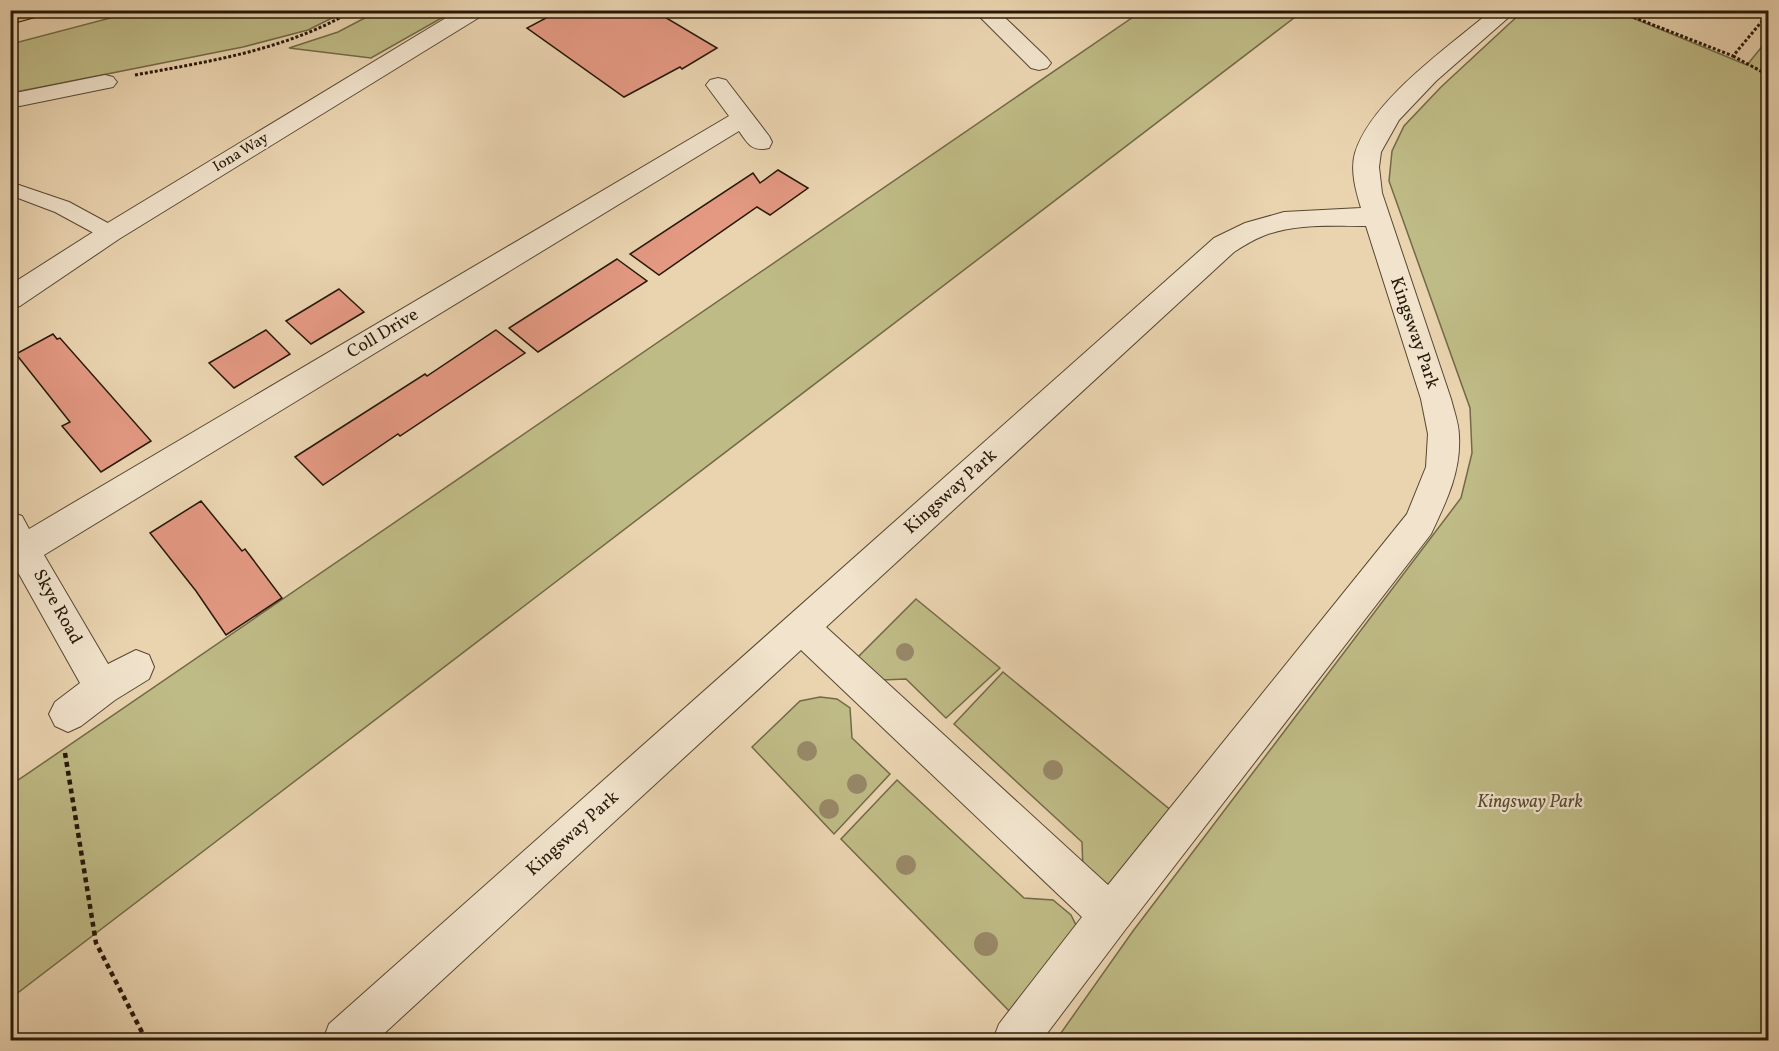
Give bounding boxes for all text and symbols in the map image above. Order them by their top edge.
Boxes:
street label: Iona Way [209,128,273,178]
street label: Kingsway Park [1383,274,1445,392]
street label: Coll Drive [342,303,424,365]
street label: Kingsway Park [899,443,1003,540]
street label: Skye Road [26,565,88,649]
street label: Kingsway Park [521,785,625,882]
park label: Kingsway Park [1477,790,1583,815]

